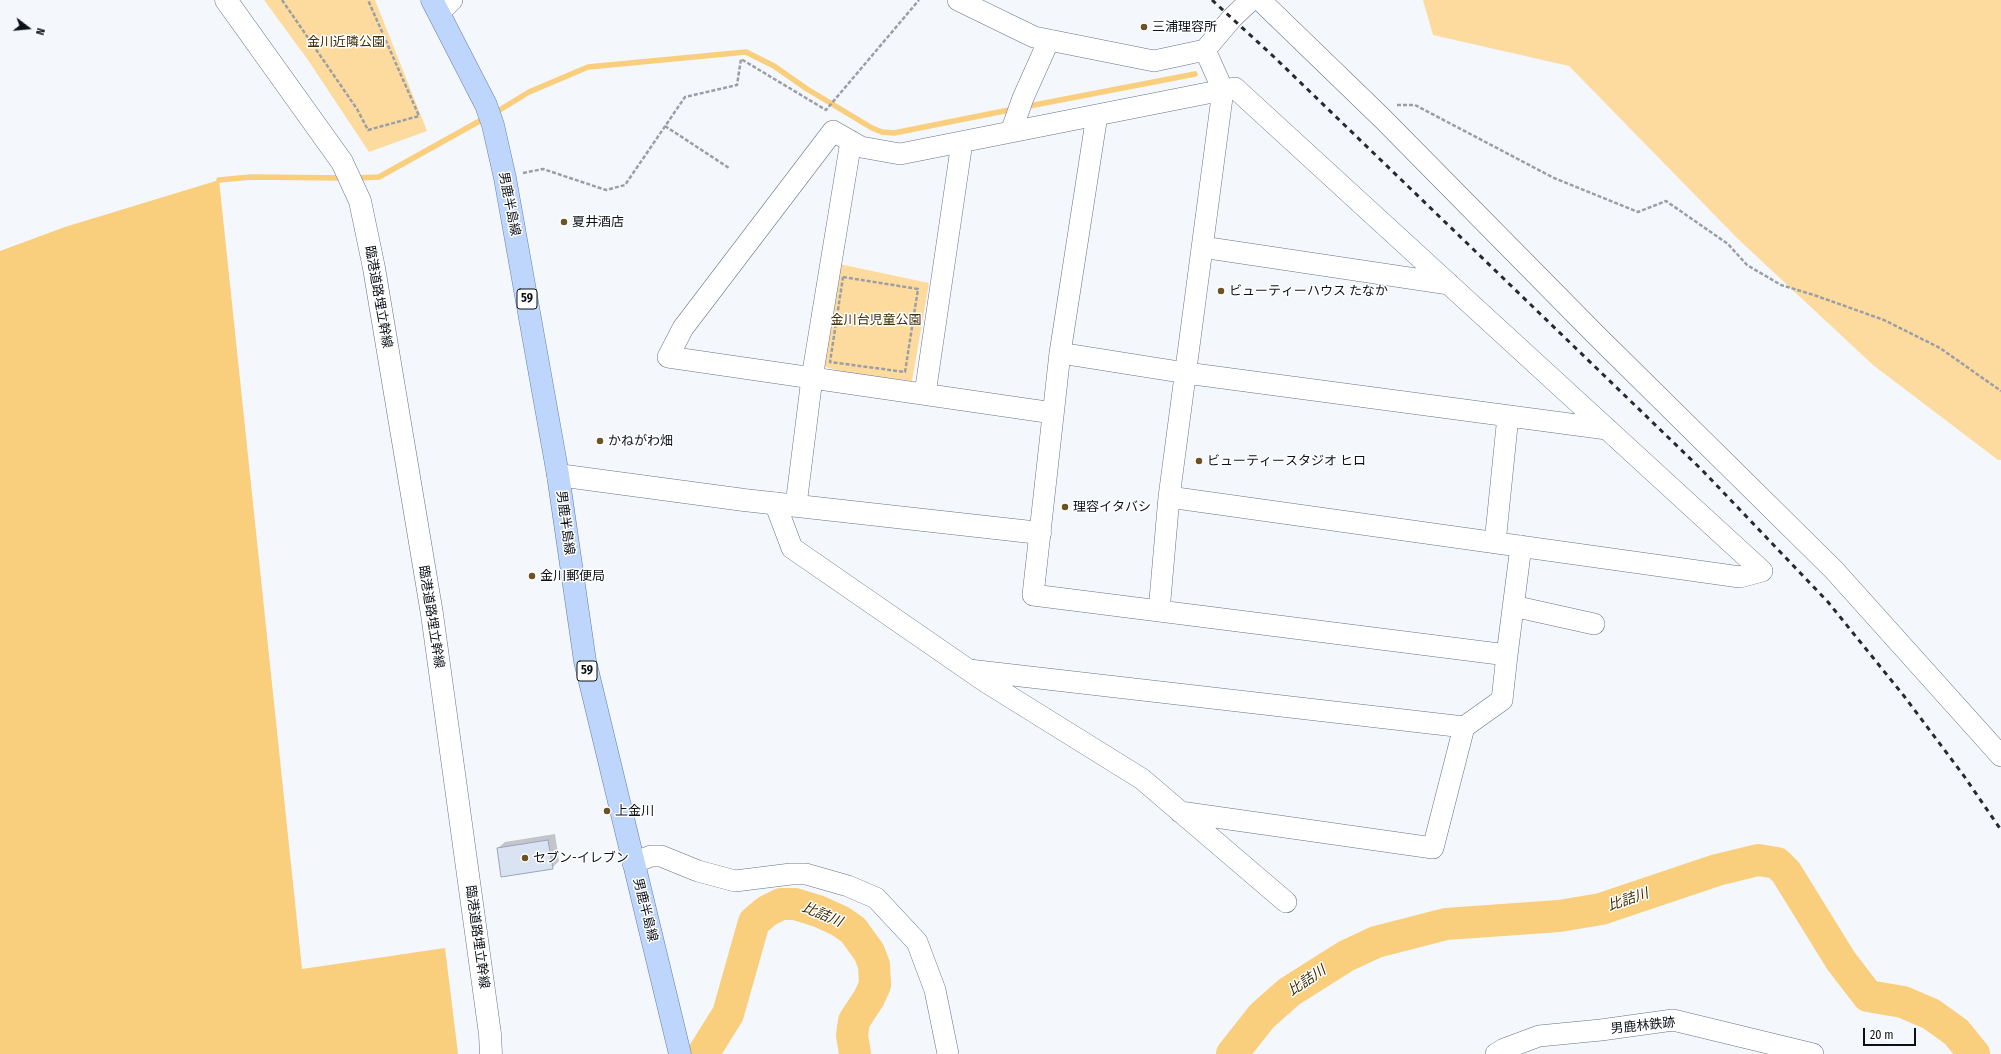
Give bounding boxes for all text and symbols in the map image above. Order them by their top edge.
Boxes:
north arrow [8,8,48,48]
place label: 三浦理容所 [1152,19,1217,35]
marker: 三浦理容所 [1139,22,1149,32]
text: N [33,26,47,36]
park label: 金川近隣公園 [307,34,385,50]
street label: 男鹿半島線 [495,171,523,237]
place label: 夏井酒店 [572,214,624,230]
marker: 夏井酒店 [559,217,569,227]
street label: 臨港道路埋立幹線 [361,244,395,350]
place label: ビューティーハウス たなか [1229,283,1388,299]
marker: ビューティーハウス たなか [1216,286,1226,296]
road number: 59 [517,289,537,309]
park label: 金川台児童公園 [831,312,921,328]
place label: かねがわ畑 [608,433,673,449]
marker: かねがわ畑 [595,436,605,446]
place label: ビューティースタジオ ヒロ [1207,453,1366,469]
marker: ビューティースタジオ ヒロ [1194,456,1204,466]
street label: 男鹿半島線 [553,490,577,556]
place label: 理容イタバシ [1073,499,1151,515]
marker: 理容イタバシ [1060,502,1070,512]
street label: 臨港道路埋立幹線 [415,564,447,670]
place label: 金川郵便局 [540,568,605,584]
marker: 金川郵便局 [527,571,537,581]
road number: 59 [577,661,597,681]
place label: 上金川 [615,803,654,819]
marker: 上金川 [602,806,612,816]
place label: セブン-イレブン [533,850,629,866]
marker: セブン-イレブン [520,853,530,863]
street label: 男鹿半島線 [630,877,660,943]
street label: 臨港道路埋立幹線 [462,884,492,990]
water label: 比詰川 [1605,885,1651,915]
water label: 比詰川 [799,899,845,931]
water label: 比詰川 [1285,962,1329,1000]
street label: 男鹿林鉄跡 [1610,1015,1676,1037]
scale bar [1865,1020,1918,1046]
text: 20 m [1870,1028,1894,1042]

